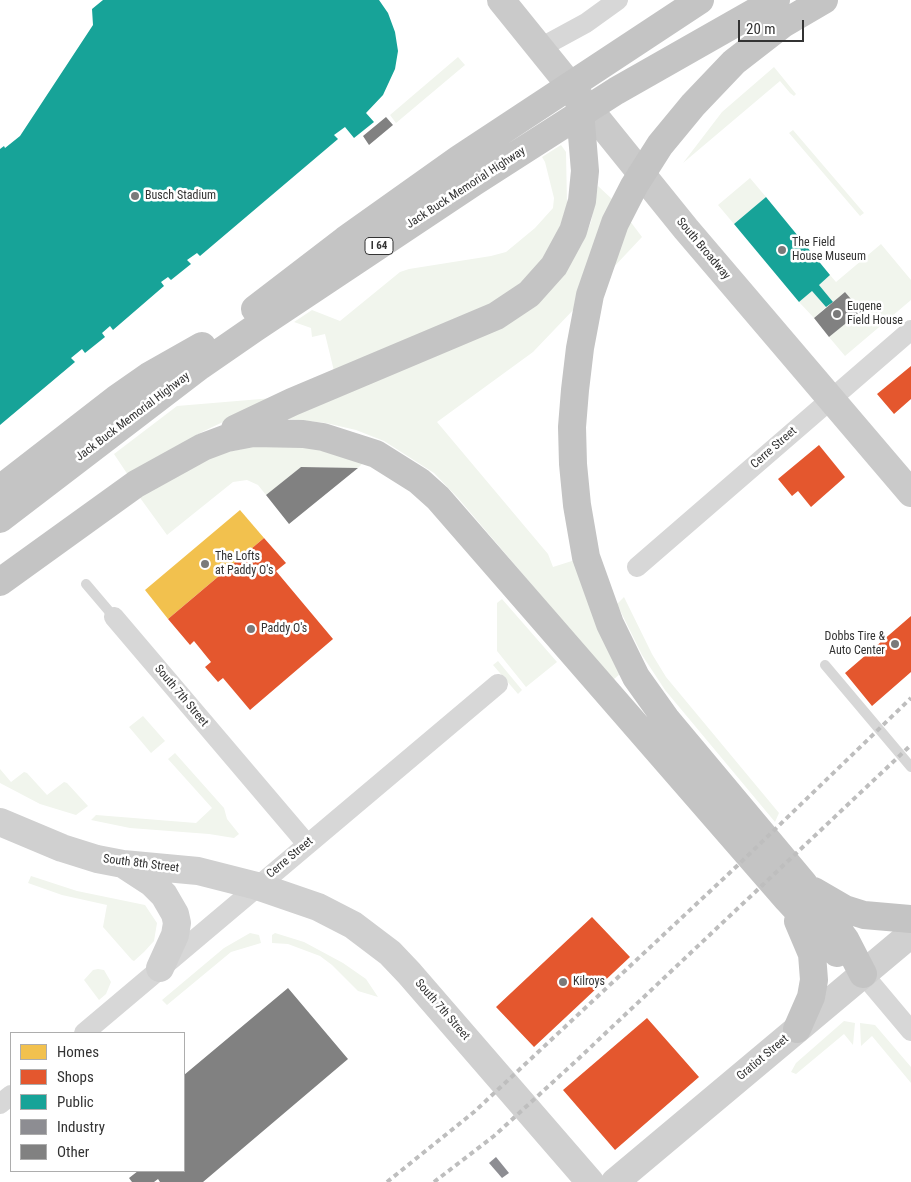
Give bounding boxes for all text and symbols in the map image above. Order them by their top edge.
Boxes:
scale bar [741,10,807,42]
text: 20 m [746,20,776,38]
street label: Jack Buck Memorial Highway [404,144,528,232]
place label: Busch Stadium [145,189,216,203]
marker: Busch Stadium [129,190,141,202]
street label: South Broadway [673,215,733,283]
place label: The Field House Museum [792,236,866,264]
road number: I 64 [365,238,393,255]
marker: The Field House Museum [776,244,788,256]
place label: Eugene Field House [847,300,903,328]
marker: Eugene Field House [831,308,843,320]
street label: Jack Buck Memorial Highway [73,369,193,465]
street label: Cerre Street [748,424,800,472]
place label: The Lofts at Paddy O's [215,550,273,578]
marker: The Lofts at Paddy O's [199,558,211,570]
place label: Paddy O's [261,622,307,636]
marker: Paddy O's [245,623,257,635]
place label: Dobbs Tire & Auto Center [825,630,885,658]
marker: Dobbs Tire & Auto Center [889,638,901,650]
street label: South 7th Street [151,662,211,730]
street label: Cerre Street [264,834,316,882]
street label: South 8th Street [102,852,180,876]
place label: Kilroys [573,975,605,989]
street label: South 7th Street [412,976,472,1044]
marker: Kilroys [557,976,569,988]
legend [10,1032,185,1172]
street label: Gratiot Street [734,1032,792,1084]
text: Homes [57,1043,99,1061]
text: Shops [57,1068,94,1086]
text: Public [57,1093,94,1111]
text: Industry [57,1118,105,1136]
text: Other [57,1143,89,1161]

